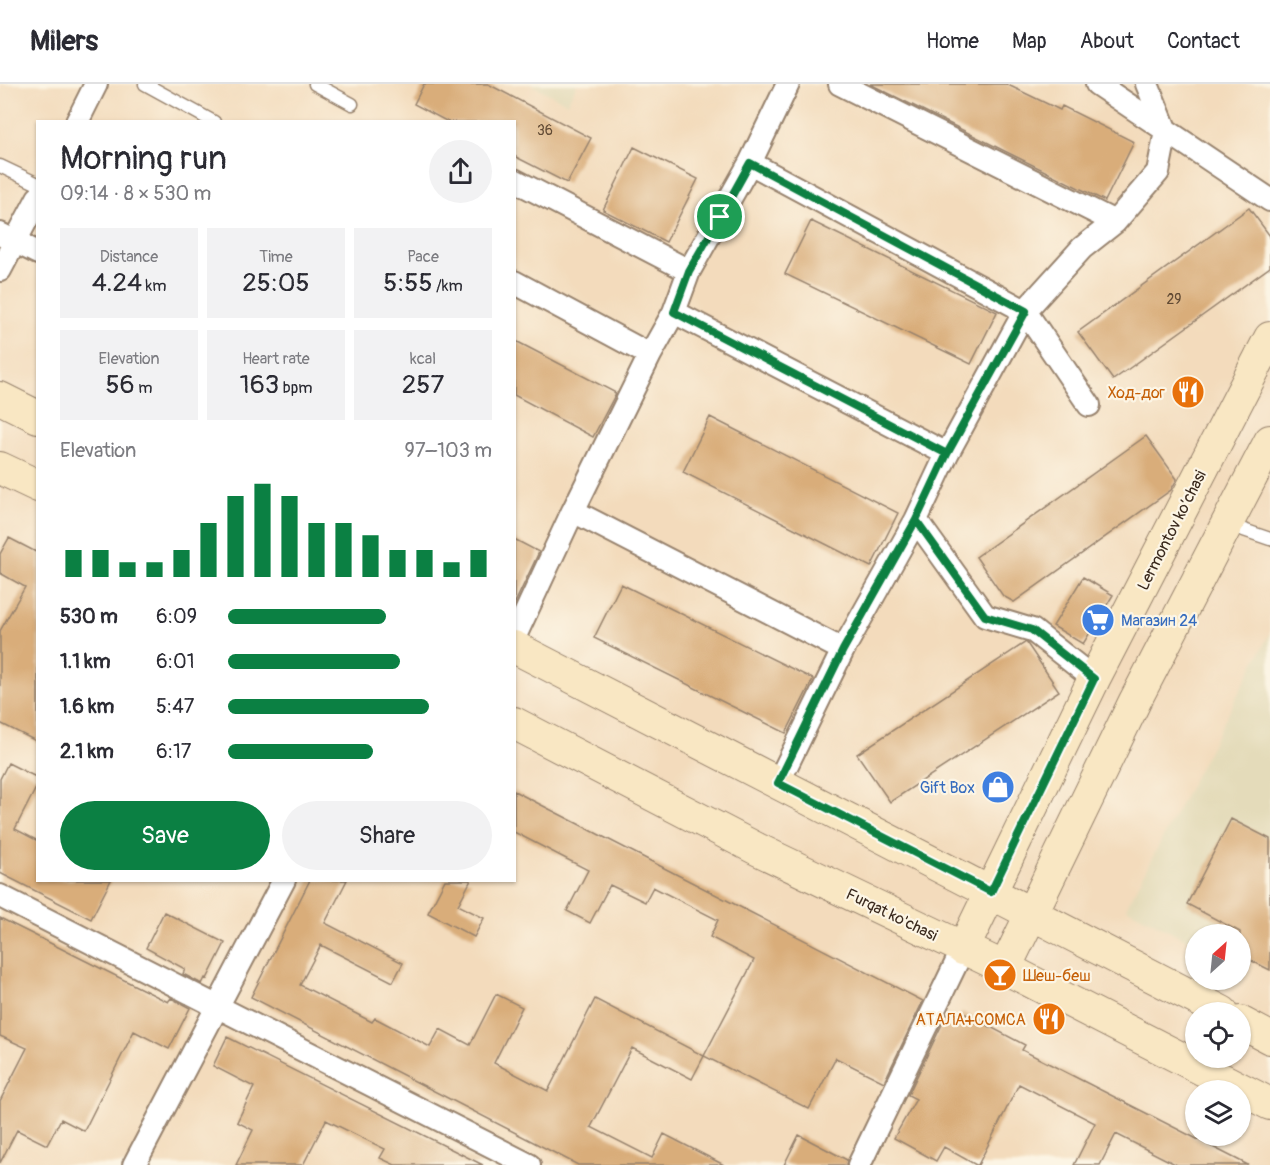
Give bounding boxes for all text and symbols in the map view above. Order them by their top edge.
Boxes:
text: Milers [30,24,98,59]
text: Home [926,28,979,55]
text: Map [1012,28,1047,55]
text: About [1080,28,1134,55]
text: Contact [1167,28,1240,55]
house number: 36 [537,122,553,139]
text: Morning run [60,138,227,179]
button: share [429,140,492,203]
text: 09:14 · 8 × 530 m [60,181,211,206]
pin [694,191,745,242]
icon: arrive [703,200,736,233]
text: Distance [100,247,158,267]
text: Time [259,247,293,267]
text: Pace [407,247,439,267]
text: 4.24 [92,267,142,299]
text: 25:05 [242,267,310,299]
text: 5:55 [383,267,433,299]
text: km [142,276,166,296]
text: /km [433,276,463,296]
house number: 29 [1166,291,1182,308]
text: Elevation [99,349,159,369]
text: Heart rate [242,349,310,369]
text: kcal [410,349,436,369]
text: 56 [106,369,135,401]
text: 163 [240,369,279,401]
text: 257 [402,369,444,401]
restaurant icon: Ход-дог [1170,374,1206,410]
text: m [135,378,152,398]
text: bpm [279,378,312,398]
place label: Ход-дог [1108,383,1166,403]
text: Elevation [60,438,136,463]
text: 97–103 m [405,438,492,463]
street label: Lermontov ko’chasi [1133,467,1211,594]
supermarket icon: Магазин 24 [1080,602,1116,638]
text: 530 m [60,604,118,629]
text: 6:09 [156,604,197,629]
place label: Магазин 24 [1121,611,1197,631]
text: 1.1 km [60,649,110,674]
text: 6:01 [156,649,194,674]
text: 1.6 km [60,694,114,719]
text: 5:47 [156,694,194,719]
text: 2.1 km [60,739,114,764]
text: 6:17 [156,739,191,764]
shop icon: Gift Box [980,769,1016,805]
place label: Gift Box [920,778,975,798]
button: Save [60,801,270,870]
button: Share [282,801,492,870]
street label: Furqat ko'chasi [843,884,941,946]
north arrow [1185,924,1251,990]
map controls [1185,924,1251,1146]
bar icon: Шеш-беш [982,957,1018,993]
place label: Шеш-беш [1023,966,1091,986]
restaurant icon: АТАЛА+СОМСА [1031,1001,1067,1037]
button: locate [1185,1002,1251,1068]
place label: АТАЛА+СОМСА [915,1010,1026,1030]
button: layers [1185,1080,1251,1146]

